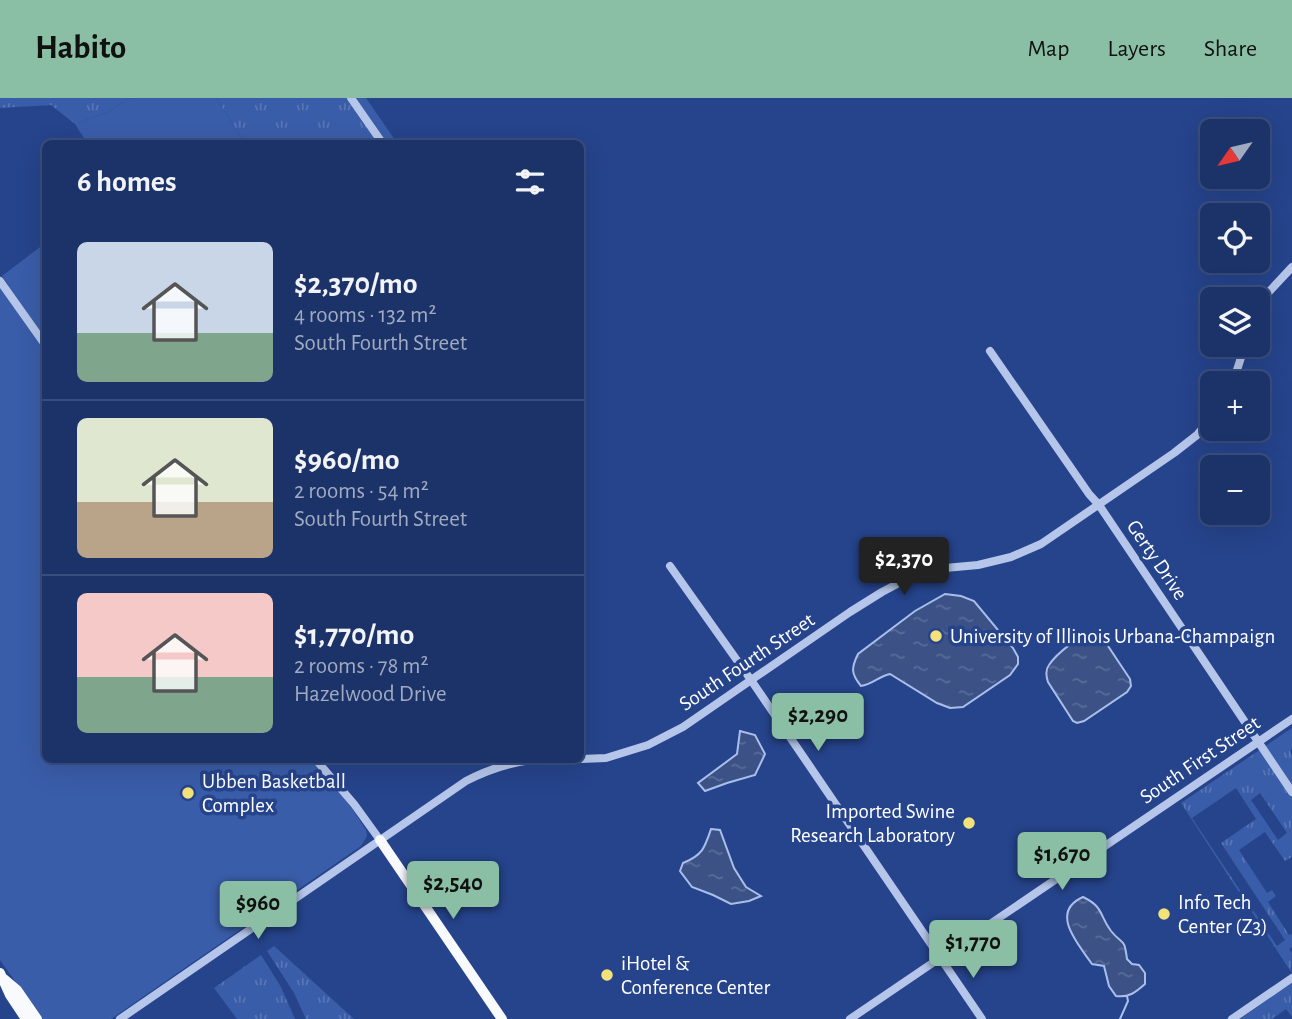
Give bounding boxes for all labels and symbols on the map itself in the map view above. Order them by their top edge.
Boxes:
north arrow [1200,119,1270,189]
street label: Gerty Drive [1123,516,1191,604]
pin: $2,370 [847,538,961,597]
street label: South Fourth Street [676,609,819,715]
place label: University of Illinois Urbana-Champaign [950,626,1275,647]
marker: University of Illinois Urbana-Champaign [928,628,944,644]
pin: $2,290 [761,694,875,753]
street label: South First Street [1136,712,1264,808]
place label: Ubben Basketball Complex [202,771,346,816]
marker: Ubben Basketball Complex [180,785,196,801]
place label: Imported Swine Research Laboratory [790,801,955,846]
marker: Imported Swine Research Laboratory [961,815,977,831]
pin: $1,670 [1005,832,1119,892]
pin: $2,540 [396,862,510,921]
pin: $960 [217,882,299,941]
place label: Info Tech Center (Z3) [1178,892,1268,937]
marker: Info Tech Center (Z3) [1156,906,1172,922]
pin: $1,770 [916,920,1030,980]
place label: iHotel & Conference Center [621,953,771,998]
marker: iHotel & Conference Center [599,967,615,983]

